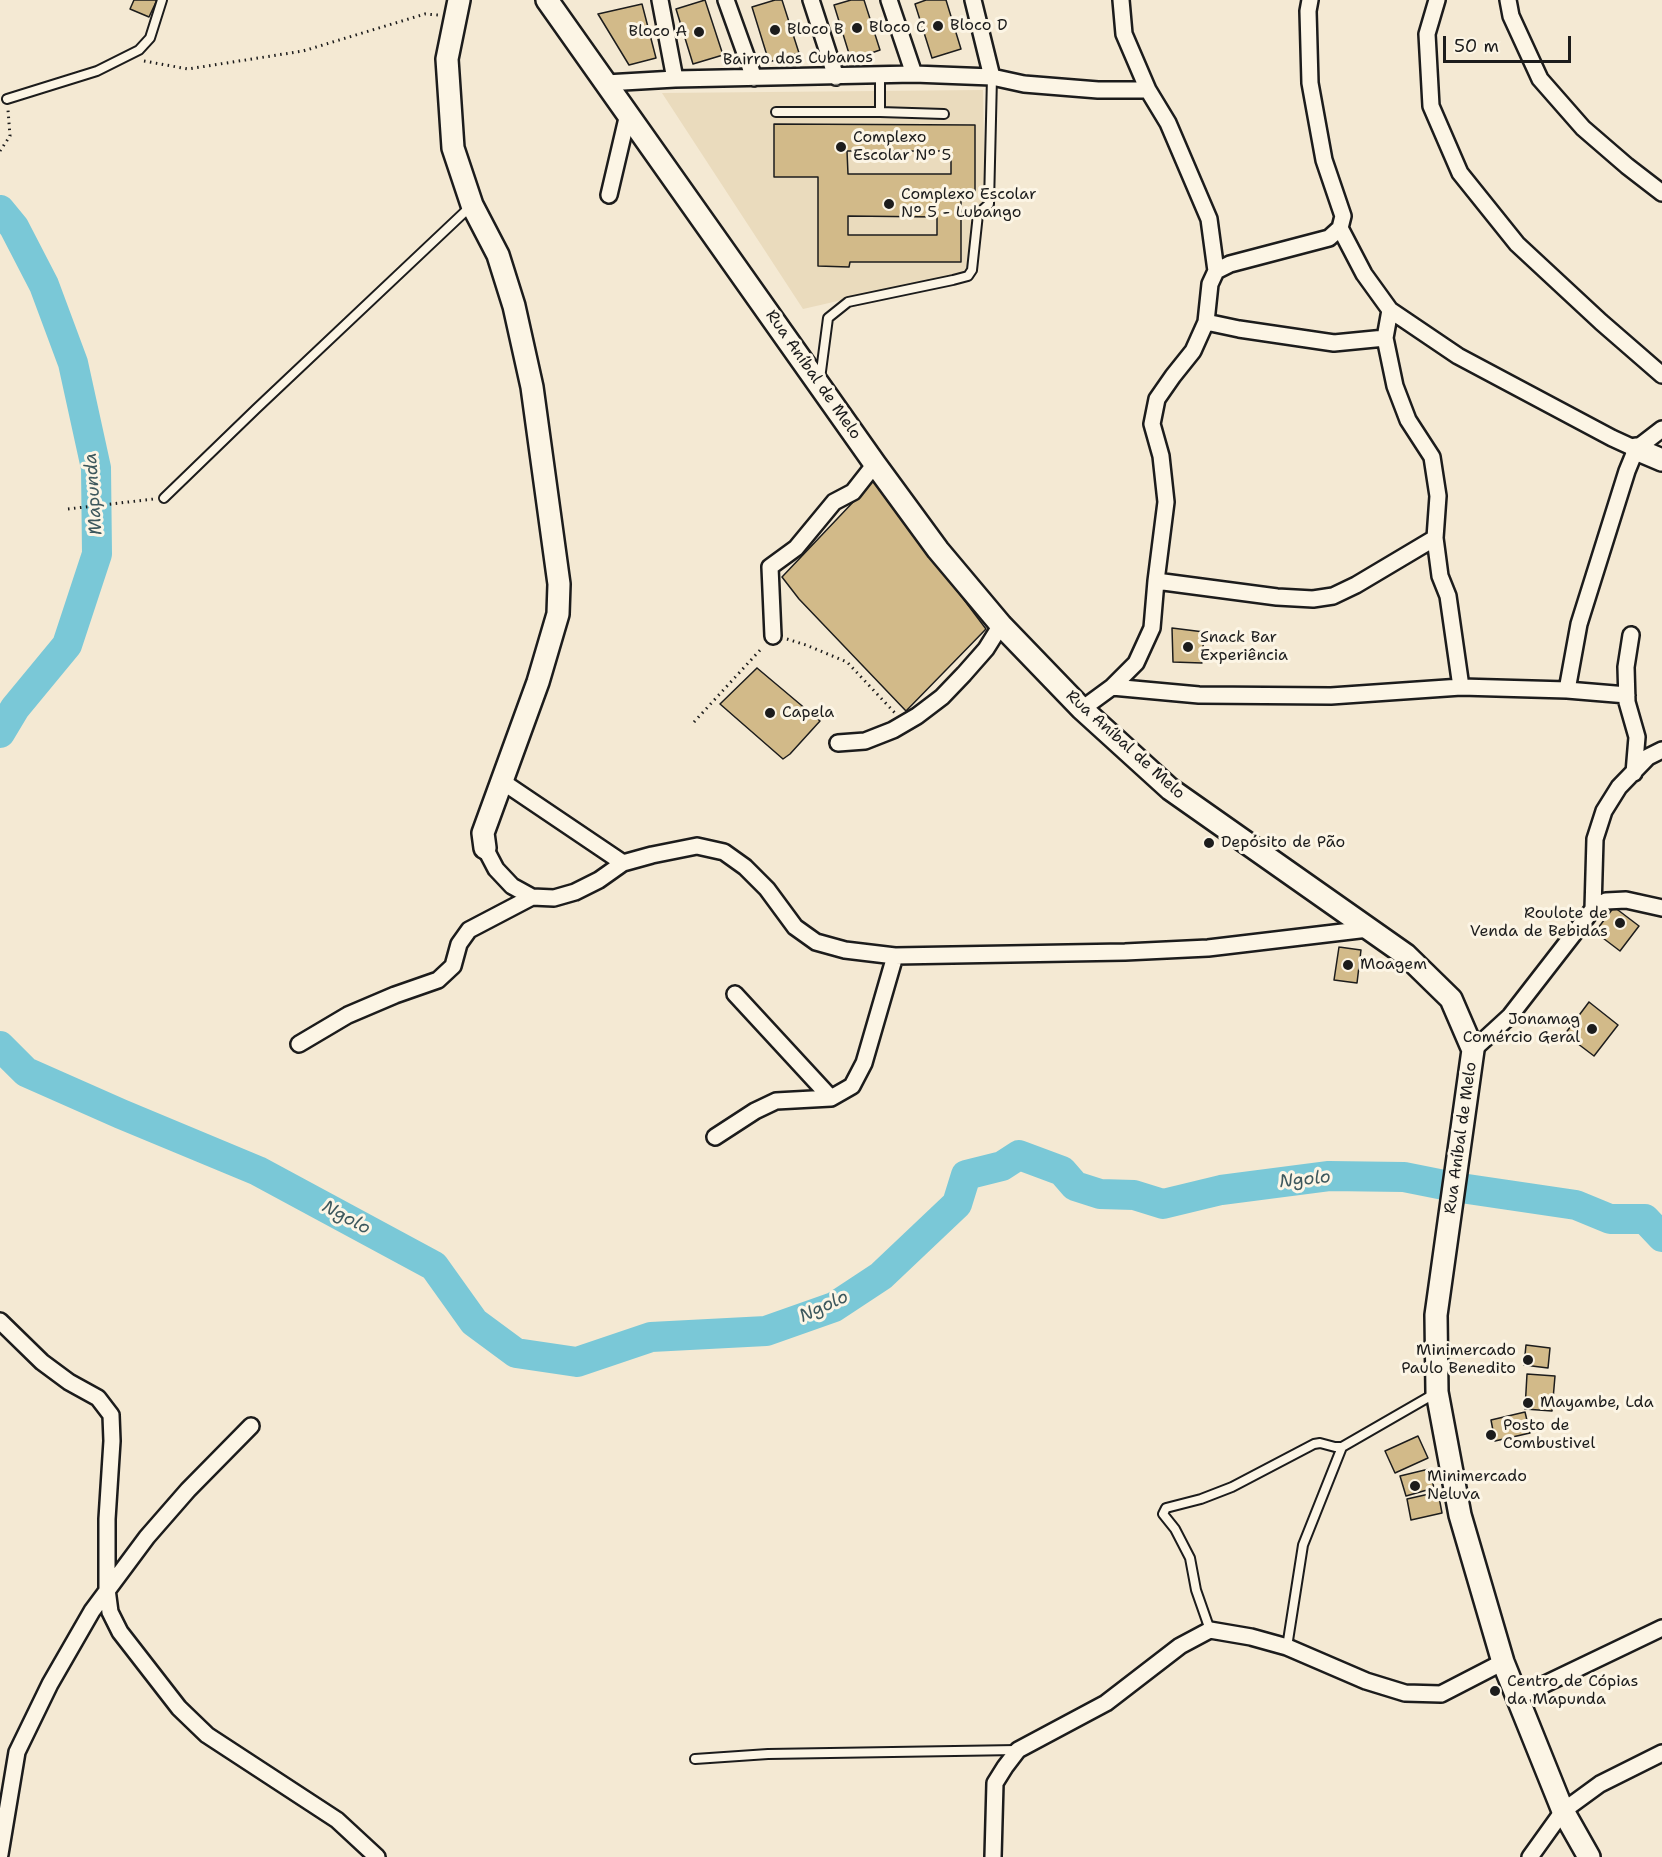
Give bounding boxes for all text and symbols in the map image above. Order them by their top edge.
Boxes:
place label: Bloco D [950,16,1007,36]
place label: Bloco C [869,18,926,38]
marker: Bloco D [931,19,945,33]
place label: Bloco B [787,20,843,40]
marker: Bloco C [850,21,864,35]
place label: Bloco A [628,22,687,42]
marker: Bloco B [768,23,782,37]
scale bar [1446,24,1574,62]
marker: Bloco A [692,25,706,39]
text: 50 m [1454,34,1499,58]
street label: Bairro dos Cubanos [723,48,873,70]
place label: Complexo Escolar Nº 5 [853,128,951,166]
marker: Complexo Escolar Nº 5 [834,140,848,154]
place label: Complexo Escolar Nº 5 - Lubango [901,185,1037,223]
marker: Complexo Escolar Nº 5 - Lubango [882,197,896,211]
street label: Rua Aníbal de Melo [761,307,865,443]
water label: Mapunda [80,452,108,536]
place label: Snack Bar Experiência [1200,628,1288,666]
marker: Snack Bar Experiência [1181,640,1195,654]
street label: Rua Aníbal de Melo [1062,687,1188,803]
place label: Capela [782,703,834,723]
marker: Capela [763,706,777,720]
place label: Depósito de Pão [1221,833,1345,853]
marker: Depósito de Pão [1202,836,1216,850]
place label: Roulote de Venda de Bebidas [1470,904,1608,942]
marker: Roulote de Venda de Bebidas [1613,916,1627,930]
place label: Moagem [1360,955,1427,975]
marker: Moagem [1341,958,1355,972]
place label: Jonamag Comércio Geral [1463,1010,1580,1048]
marker: Jonamag Comércio Geral [1585,1022,1599,1036]
street label: Rua Aníbal de Melo [1441,1061,1481,1215]
water label: Ngolo [1278,1167,1332,1193]
water label: Ngolo [318,1196,374,1240]
water label: Ngolo [796,1286,852,1328]
place label: Minimercado Paulo Benedito [1401,1341,1516,1379]
marker: Minimercado Paulo Benedito [1521,1353,1535,1367]
place label: Mayambe, Lda [1540,1393,1654,1413]
marker: Mayambe, Lda [1521,1396,1535,1410]
place label: Posto de Combustivel [1503,1416,1595,1454]
marker: Posto de Combustivel [1484,1428,1498,1442]
place label: Minimercado Neluva [1427,1467,1527,1505]
marker: Minimercado Neluva [1408,1479,1422,1493]
place label: Centro de Cópias da Mapunda [1507,1672,1638,1710]
marker: Centro de Cópias da Mapunda [1488,1684,1502,1698]

